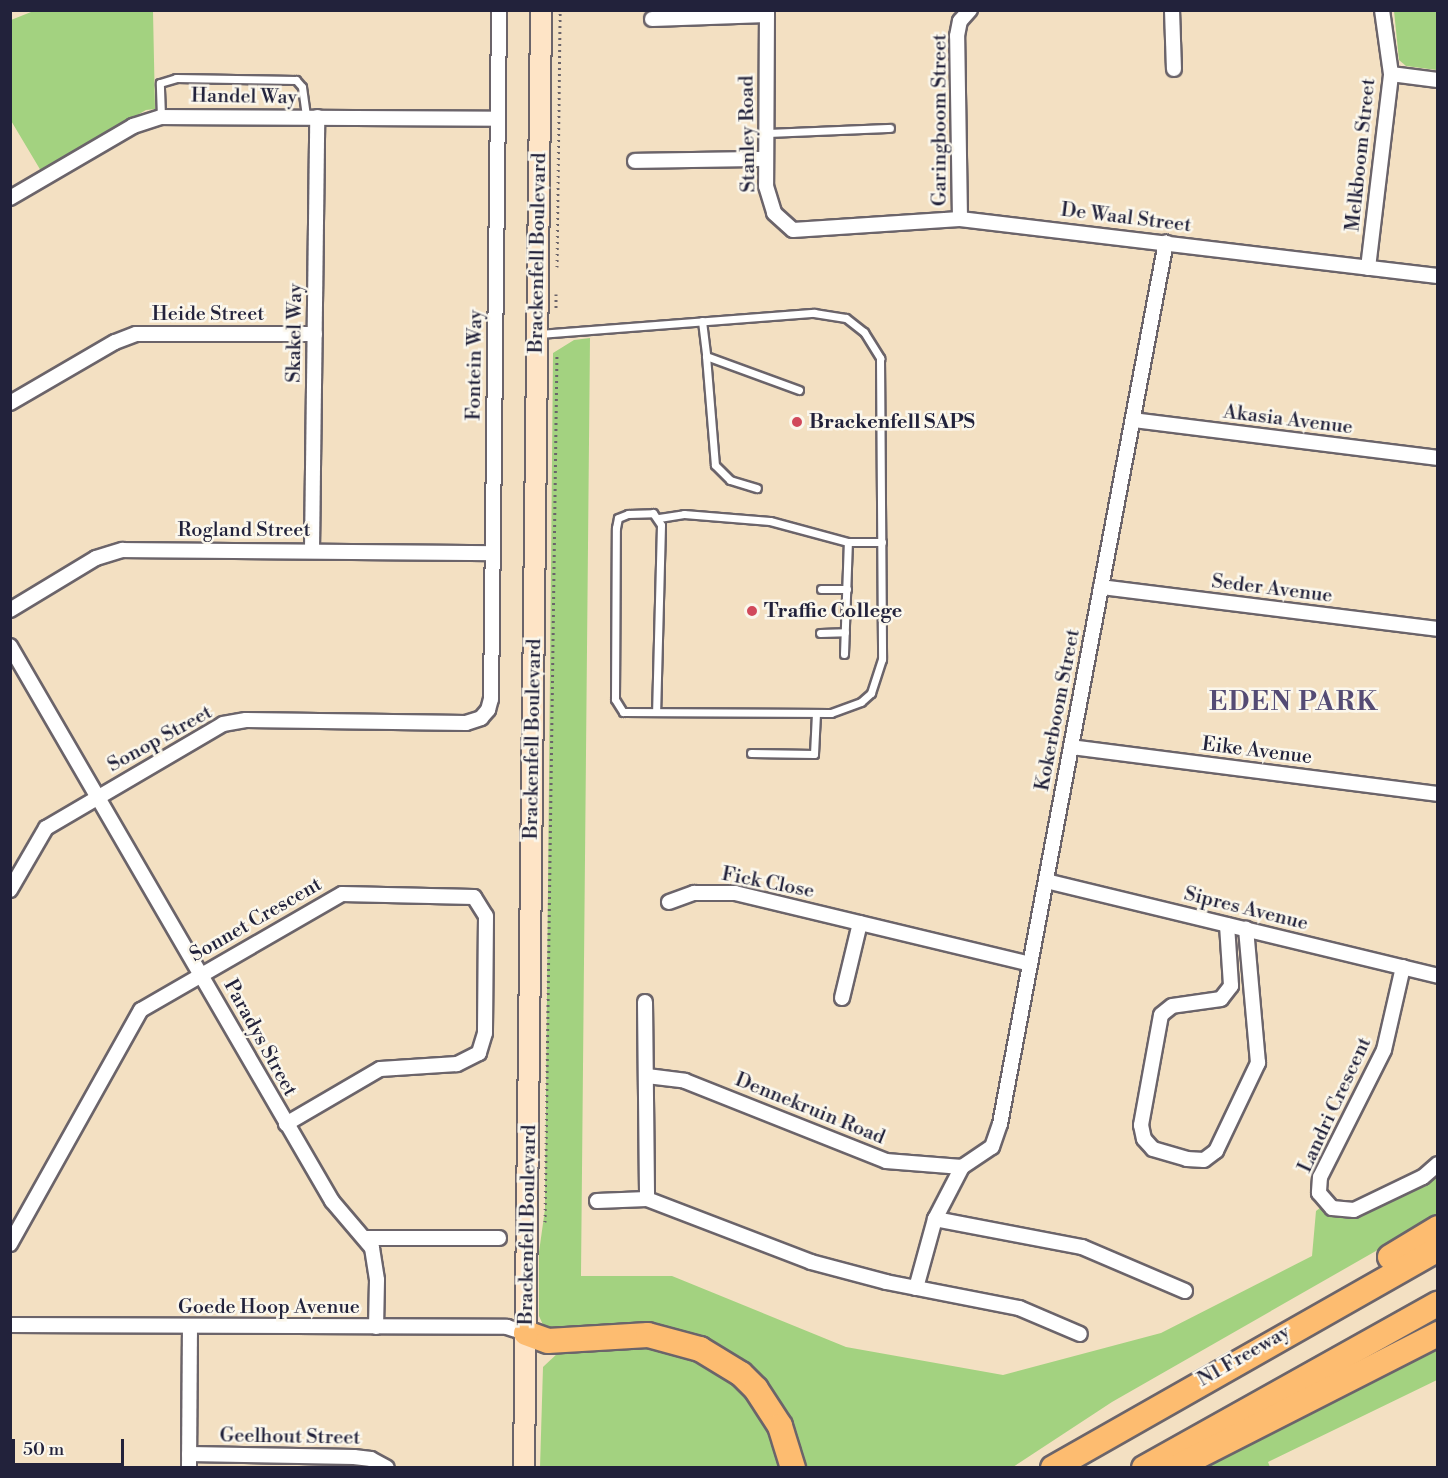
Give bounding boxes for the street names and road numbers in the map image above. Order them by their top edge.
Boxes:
street label: Garingboom Street [928,34,952,206]
street label: Stanley Road [735,75,761,193]
street label: Melkboom Street [1341,77,1381,233]
street label: Handel Way [191,84,297,110]
street label: Brackenfell Boulevard [524,153,552,353]
street label: De Waal Street [1059,198,1193,238]
street label: Skakel Way [282,283,308,383]
street label: Heide Street [152,302,264,326]
street label: Fontein Way [462,309,488,421]
street label: Akasia Avenue [1222,400,1354,440]
street label: Rogland Street [177,518,311,542]
street label: Seder Avenue [1210,570,1334,608]
street label: Kokerboom Street [1031,627,1085,793]
street label: Brackenfell Boulevard [519,639,547,839]
street label: Sonop Street [104,700,216,778]
street label: Eike Avenue [1201,732,1313,770]
street label: Fick Close [720,862,816,904]
street label: Sonnet Crescent [186,873,326,967]
street label: Sipres Avenue [1181,882,1311,936]
street label: Paradys Street [218,975,302,1101]
street label: Landri Crescent [1293,1033,1377,1177]
street label: Dennekruin Road [731,1068,889,1150]
street label: Brackenfell Boulevard [514,1125,542,1325]
street label: Goede Hoop Avenue [178,1295,360,1319]
street label: N1 Freeway [1193,1320,1295,1392]
street label: Geelhout Street [219,1424,361,1450]

